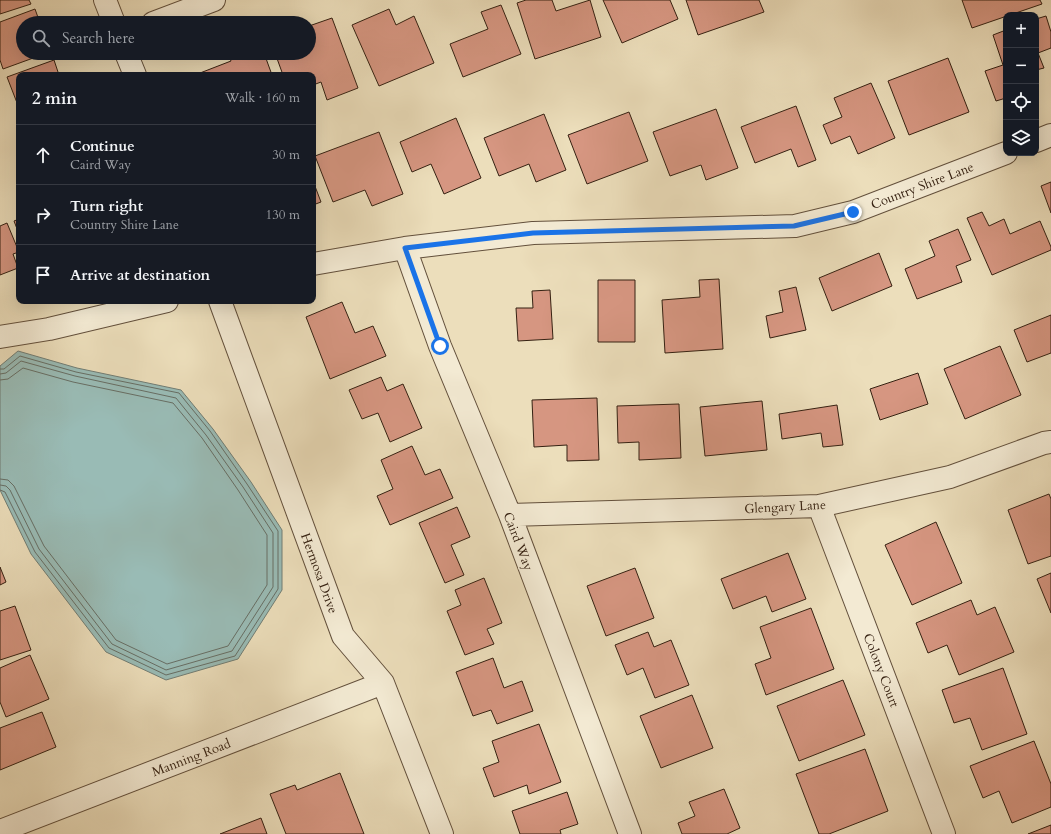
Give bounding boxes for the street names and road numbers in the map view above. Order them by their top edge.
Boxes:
street label: Country Shire Lane [868,158,977,214]
street label: Glengary Lane [744,496,826,518]
street label: Caird Way [499,510,537,573]
street label: Hermosa Drive [296,531,342,616]
street label: Colony Court [859,631,903,710]
street label: Manning Road [149,735,233,781]

